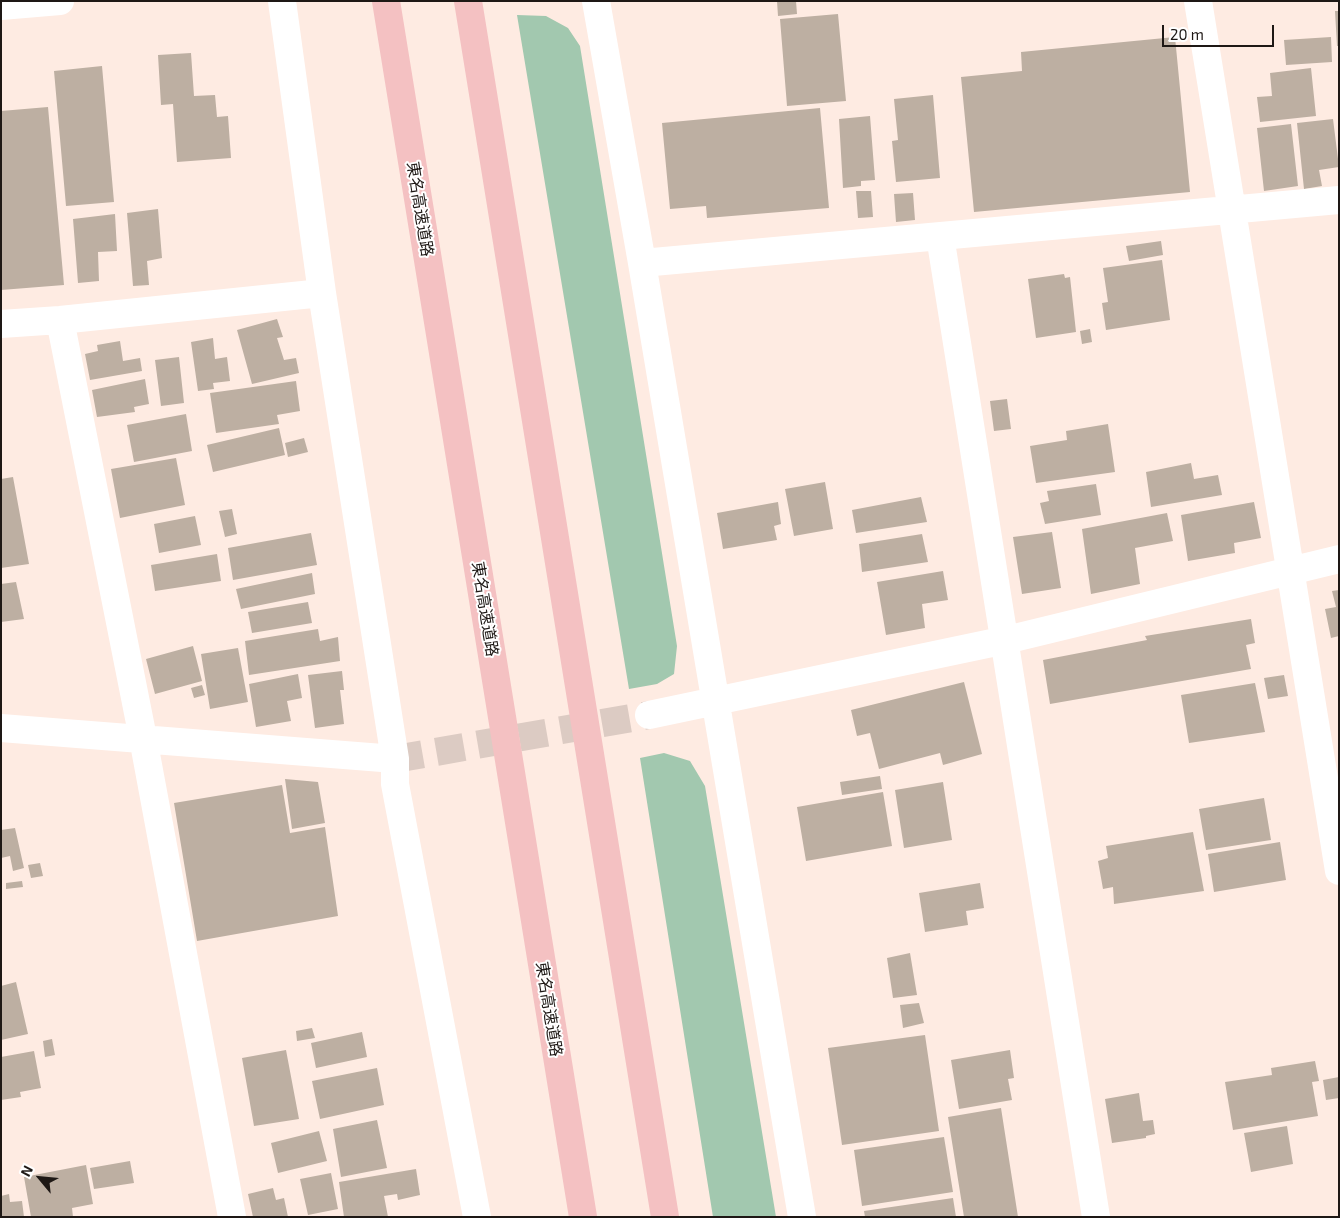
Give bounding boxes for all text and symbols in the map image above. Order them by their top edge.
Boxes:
scale bar [1165,15,1278,47]
text: 20 m [1170,25,1204,43]
street label: 東名高速道路 [403,160,437,258]
street label: 東名高速道路 [468,560,502,658]
street label: 東名高速道路 [532,960,566,1058]
north arrow [15,1153,65,1203]
text: N [16,1162,36,1179]

